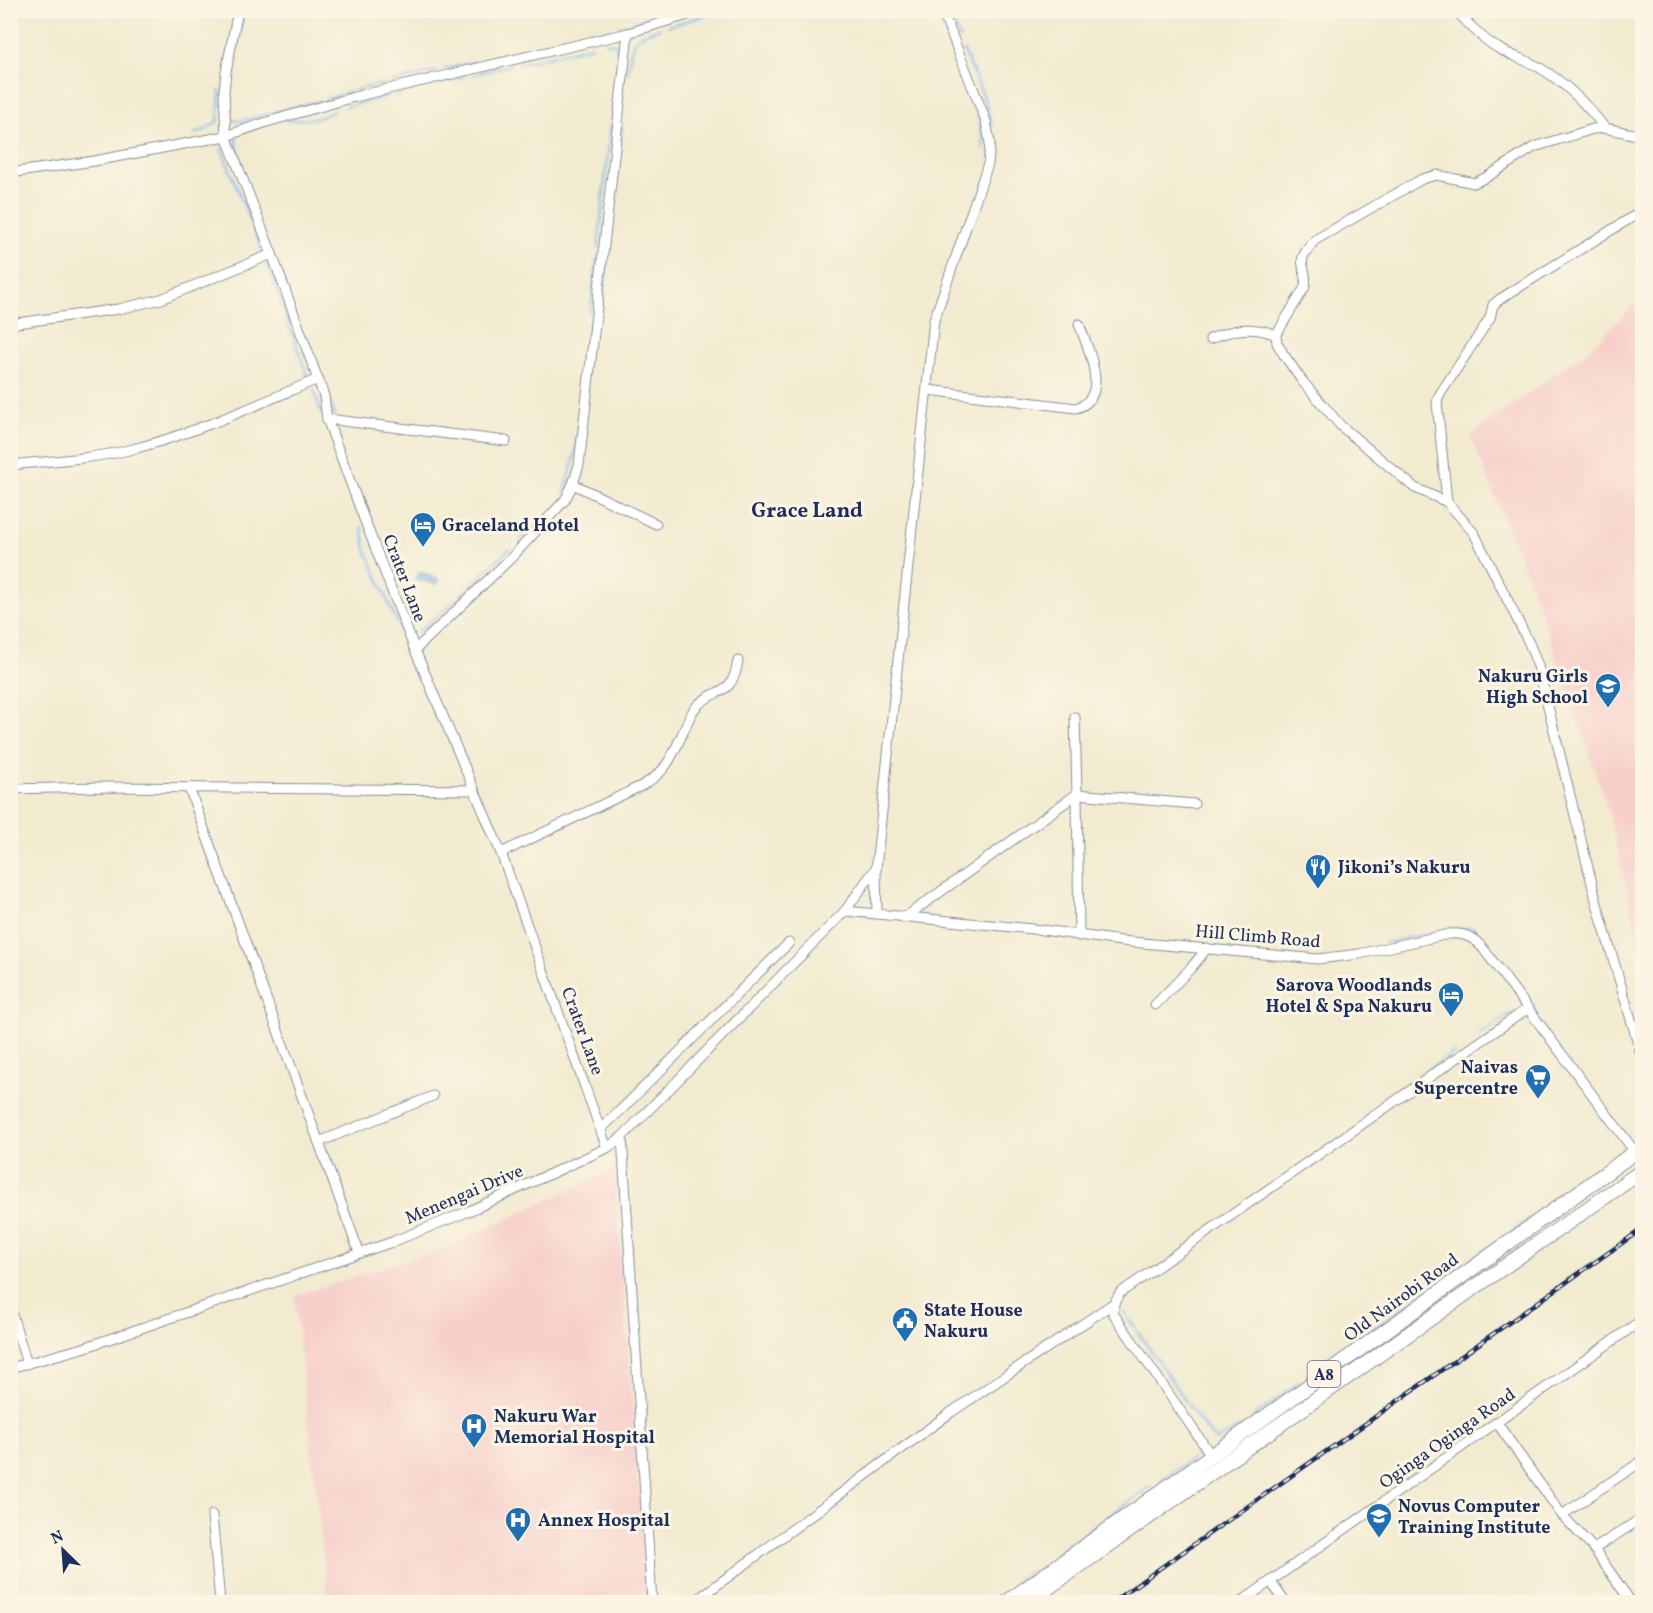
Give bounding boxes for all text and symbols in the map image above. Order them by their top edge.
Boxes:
district label: Grace Land [751,497,863,526]
hotel icon: Graceland Hotel [408,510,438,548]
place label: Graceland Hotel [442,514,579,539]
street label: Crater Lane [375,531,432,626]
place label: Nakuru Girls High School [1478,665,1588,711]
school or university icon: Nakuru Girls High School [1593,671,1623,709]
restaurant icon: Jikoni’s Nakuru [1303,852,1333,890]
place label: Jikoni’s Nakuru [1337,856,1470,881]
street label: Hill Climb Road [1194,920,1322,955]
place label: Sarova Woodlands Hotel & Spa Nakuru [1265,974,1432,1020]
hotel icon: Sarova Woodlands Hotel & Spa Nakuru [1436,980,1466,1018]
street label: Crater Lane [554,984,609,1079]
place label: Naivas Supercentre [1414,1056,1518,1102]
supermarket icon: Naivas Supercentre [1523,1062,1553,1100]
street label: Menengai Drive [402,1159,528,1232]
street label: Old Nairobi Road [1339,1248,1464,1348]
place label: State House Nakuru [924,1299,1023,1345]
public building icon: State House Nakuru [890,1305,920,1343]
road number: A8 [1308,1361,1340,1387]
street label: Oginga Oginga Road [1375,1383,1521,1496]
place label: Nakuru War Memorial Hospital [494,1405,655,1451]
hospital icon: Nakuru War Memorial Hospital [459,1411,489,1449]
place label: Novus Computer Training Institute [1398,1495,1551,1541]
school or university icon: Novus Computer Training Institute [1364,1501,1394,1539]
hospital icon: Annex Hospital [503,1505,533,1543]
place label: Annex Hospital [538,1509,670,1534]
north arrow [33,1520,93,1580]
text: N [48,1526,68,1551]

